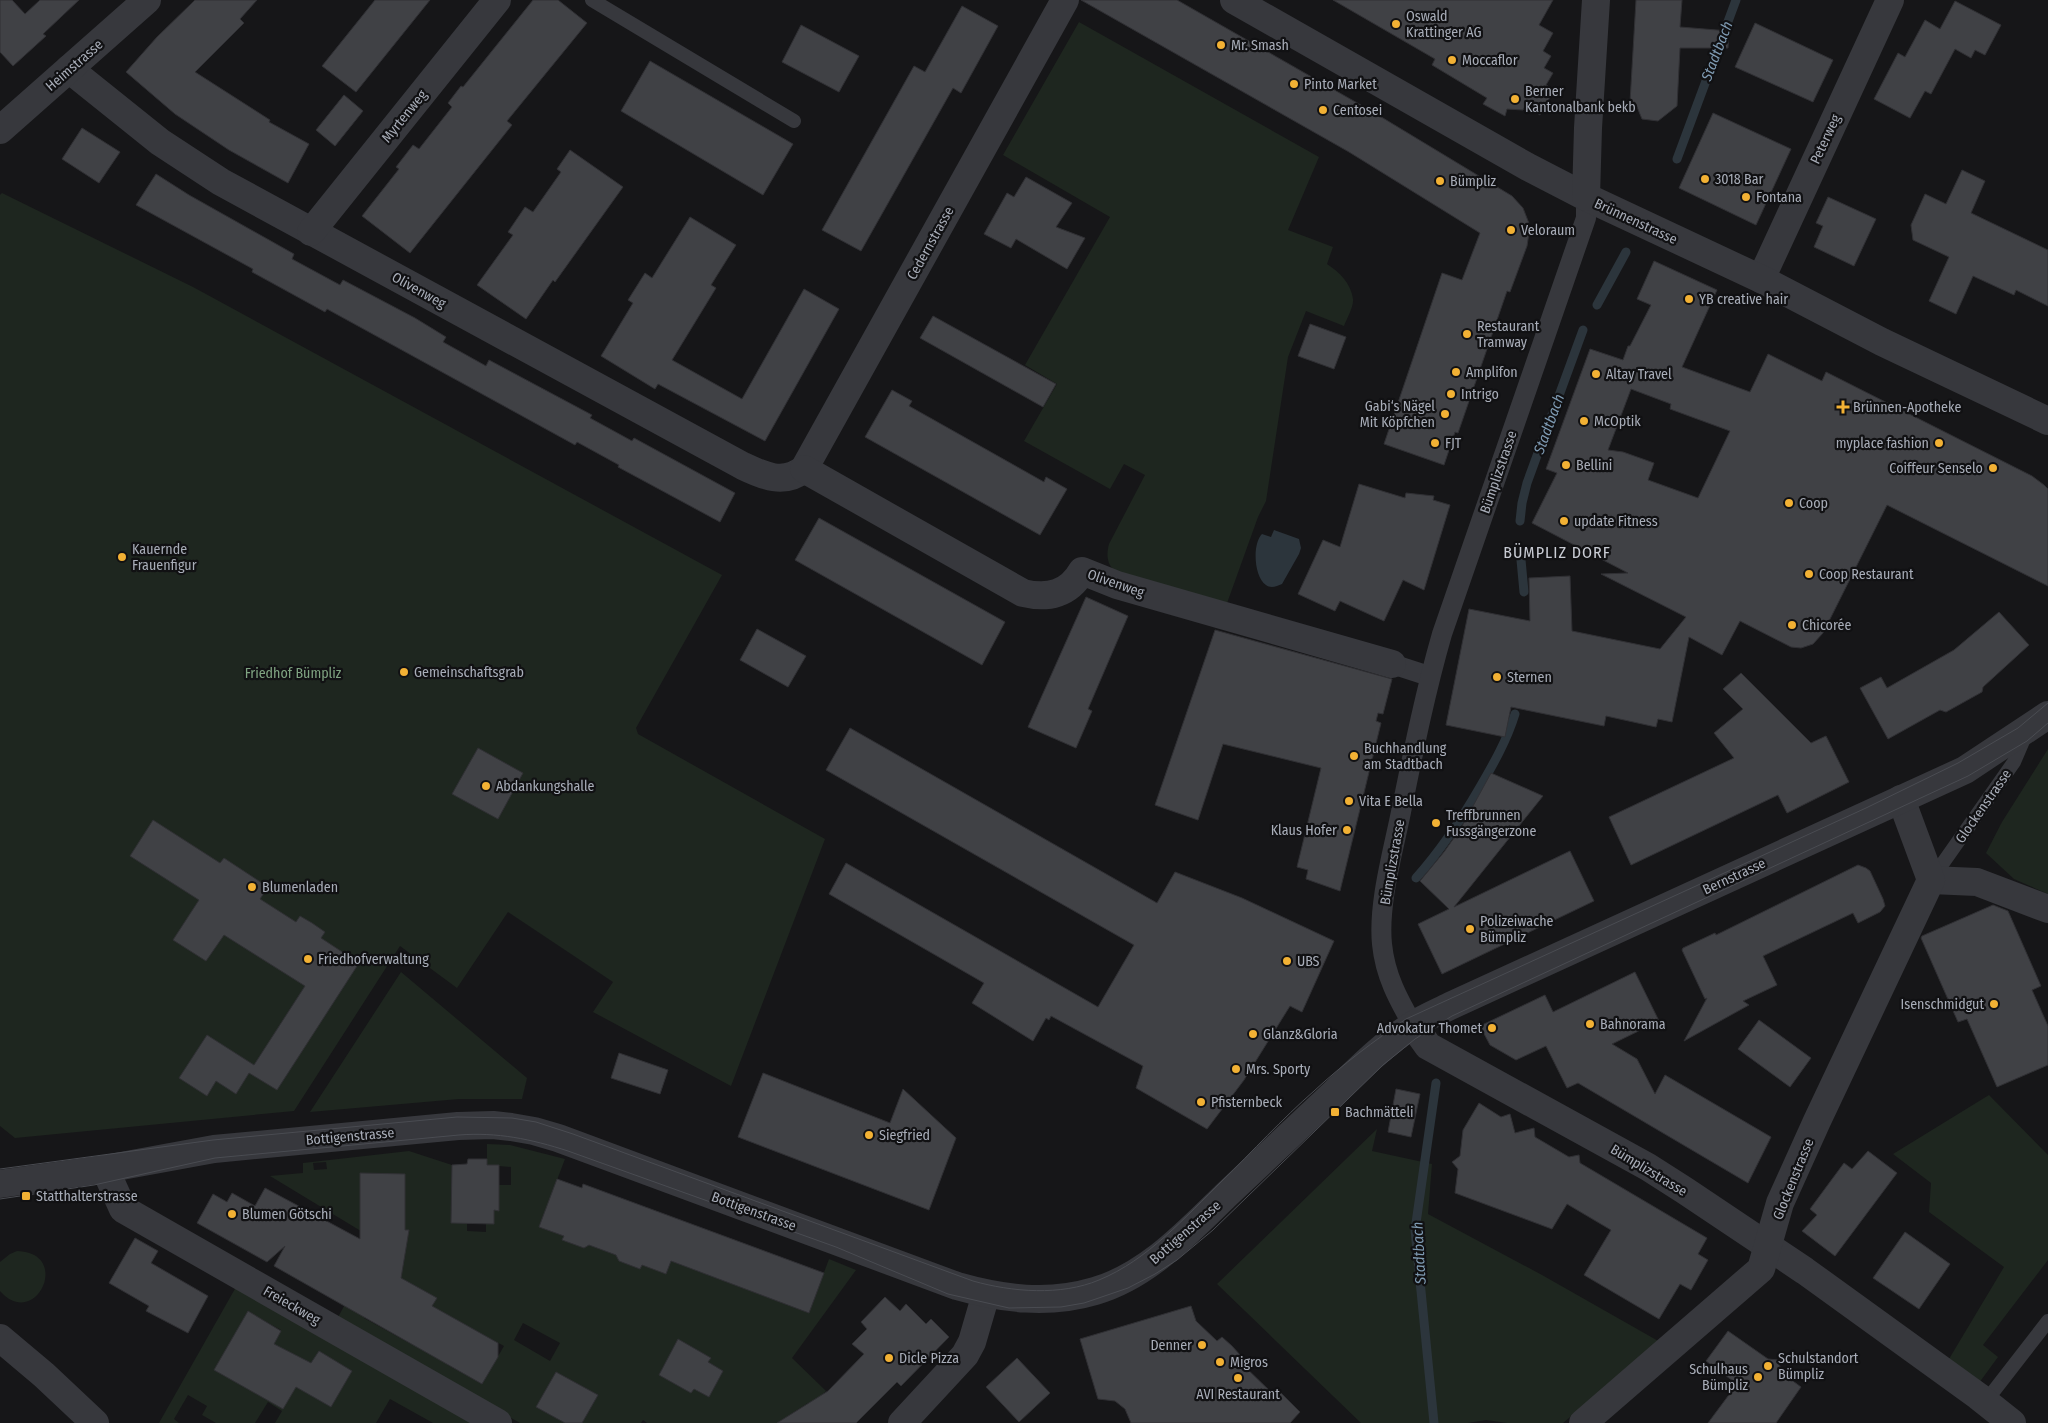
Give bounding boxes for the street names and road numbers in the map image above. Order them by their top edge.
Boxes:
street label: Heimstrasse [42,36,106,95]
street label: Myrtenweg [378,86,431,146]
street label: Peterweg [1807,111,1844,167]
street label: Brünnenstrasse [1592,195,1680,248]
street label: Cedernstrasse [903,204,958,283]
street label: Olivenweg [389,269,449,312]
street label: Bümplizstrasse [1476,428,1521,516]
street label: Olivenweg [1085,566,1147,601]
street label: Glockenstrasse [1952,766,2015,846]
street label: Bümplizstrasse [1377,818,1408,906]
street label: Bernstrasse [1700,854,1768,898]
street label: Bottigenstrasse [305,1124,395,1149]
street label: Glockenstrasse [1769,1136,1818,1222]
street label: Bümplizstrasse [1607,1141,1690,1200]
street label: Bottigenstrasse [709,1188,799,1235]
street label: Bottigenstrasse [1146,1197,1224,1268]
street label: Freieckweg [260,1282,323,1329]

